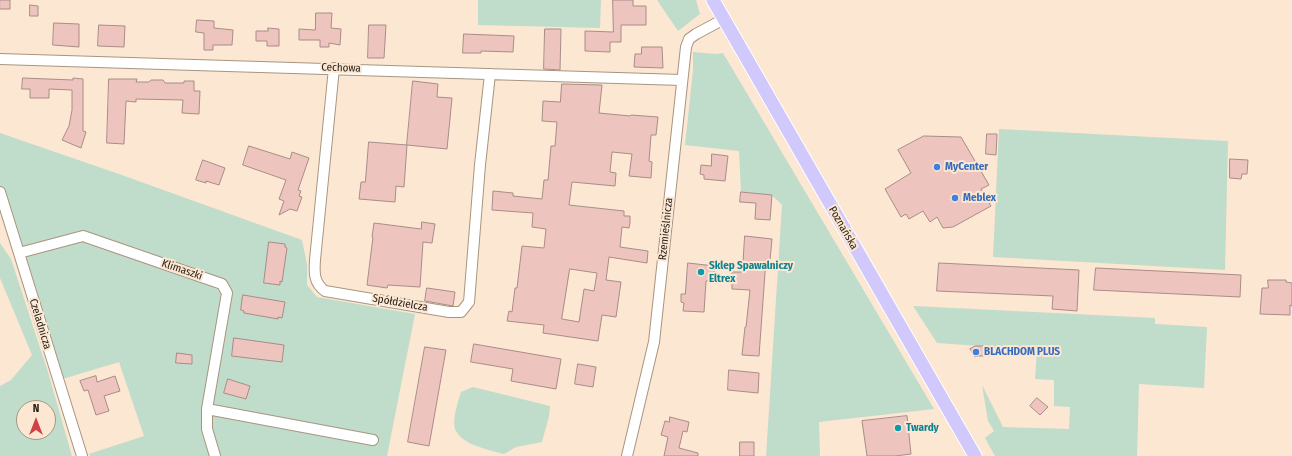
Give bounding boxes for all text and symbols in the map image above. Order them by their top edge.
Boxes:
street label: Cechowa [321,61,361,75]
place label: MyCenter [945,160,988,174]
marker: MyCenter [932,162,942,172]
place label: Meblex [963,191,996,205]
marker: Meblex [950,193,960,203]
street label: Rzemieślnicza [656,197,676,261]
street label: Poznańska [825,204,861,252]
street label: Klimaszki [160,257,204,283]
place label: Sklep Spawalniczy Eltrex [709,259,793,285]
marker: Sklep Spawalniczy Eltrex [696,267,706,277]
street label: Spółdzielcza [371,292,429,314]
street label: Czeladnicza [26,297,54,351]
place label: BLACHDOM PLUS [984,345,1060,359]
marker: BLACHDOM PLUS [971,347,981,357]
north arrow [16,400,56,440]
text: N [33,402,39,415]
place label: Twardy [906,421,939,435]
marker: Twardy [893,423,903,433]

